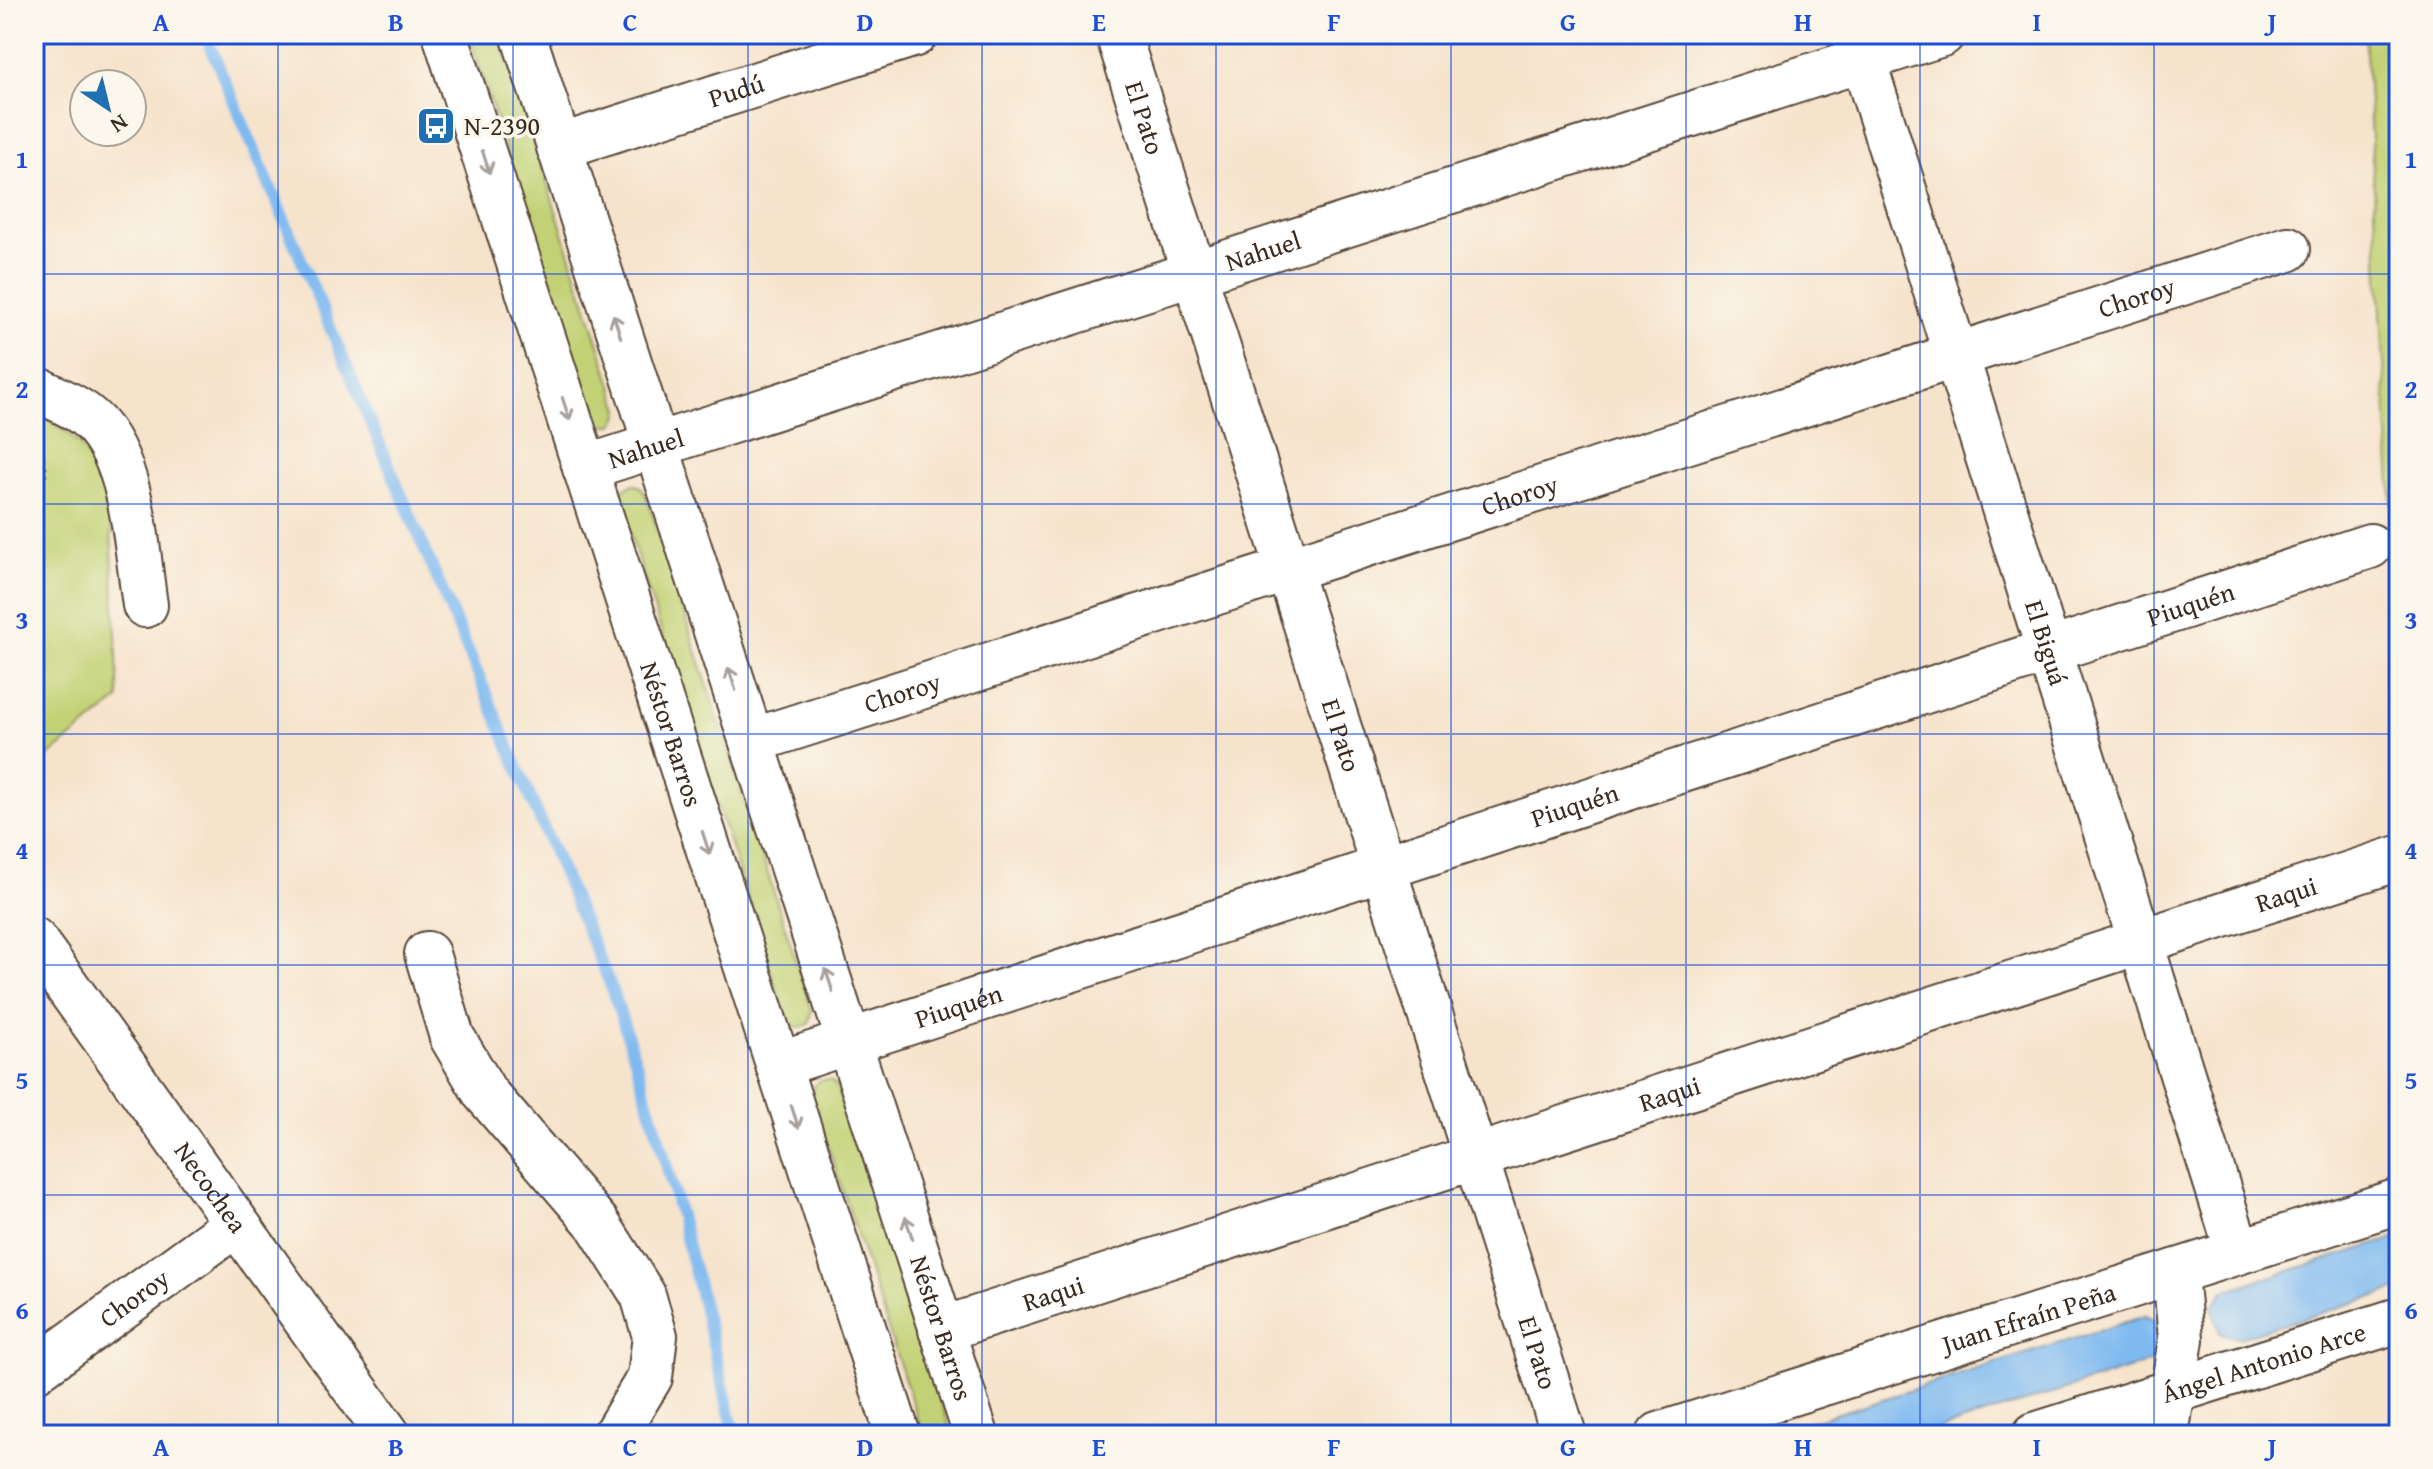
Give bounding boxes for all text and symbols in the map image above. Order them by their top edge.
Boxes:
text: A [153,2,170,41]
text: B [388,2,404,41]
text: C [623,2,637,41]
text: D [857,2,873,41]
text: E [1092,2,1106,41]
text: F [1327,2,1341,41]
text: G [1560,2,1576,41]
text: H [1794,2,1812,41]
text: I [2033,2,2041,41]
text: J [2264,2,2277,41]
street label: Pudú [704,63,769,117]
north arrow [68,68,148,148]
street label: El Pato [1115,76,1175,159]
bus stop icon: N-2390 [415,105,457,147]
place label: N-2390 [464,106,540,145]
text: N [104,107,135,142]
text: 1 [15,139,29,178]
text: 1 [2404,139,2418,178]
one-way arrow [479,148,494,174]
street label: Nahuel [1220,220,1306,281]
street label: Choroy [2093,266,2180,328]
one-way arrow [609,313,624,339]
text: 2 [15,369,29,408]
text: 2 [2404,369,2418,408]
one-way arrow [560,396,574,421]
street label: Nahuel [603,418,689,478]
street label: Choroy [1476,464,1563,525]
street label: Piuquén [2142,571,2240,636]
street label: El Biguá [2015,595,2079,691]
text: 3 [15,600,29,639]
text: 3 [2404,600,2418,639]
street label: Néstor Barros [630,657,714,812]
street label: Choroy [859,662,946,723]
one-way arrow [723,667,738,692]
street label: El Pato [1312,694,1372,777]
street label: Piuquén [1526,772,1624,837]
one-way arrow [699,829,714,855]
text: 4 [15,830,29,869]
text: 4 [2404,830,2418,869]
street label: Raqui [2250,866,2322,922]
one-way arrow [821,968,835,993]
street label: Piuquén [910,973,1008,1038]
text: 5 [15,1060,29,1099]
text: 5 [2404,1060,2418,1099]
street label: Raqui [1634,1065,1705,1122]
one-way arrow [788,1104,803,1129]
street label: Necochea [165,1133,258,1241]
one-way arrow [900,1215,915,1240]
street label: Néstor Barros [900,1250,984,1405]
street label: Choroy [91,1259,177,1337]
street label: Raqui [1017,1265,1089,1321]
street label: Juan Efraín Peña [1934,1272,2121,1364]
text: 6 [15,1290,29,1329]
text: 6 [2404,1290,2418,1329]
street label: El Pato [1508,1311,1568,1394]
street label: Ángel Antonio Arce [2157,1312,2371,1413]
text: A [153,1427,170,1466]
text: B [388,1427,404,1466]
text: C [623,1427,637,1466]
text: D [857,1427,873,1466]
text: E [1092,1427,1106,1466]
text: F [1327,1427,1341,1466]
text: G [1560,1427,1576,1466]
text: H [1794,1427,1812,1466]
text: I [2033,1427,2041,1466]
text: J [2264,1427,2277,1466]

